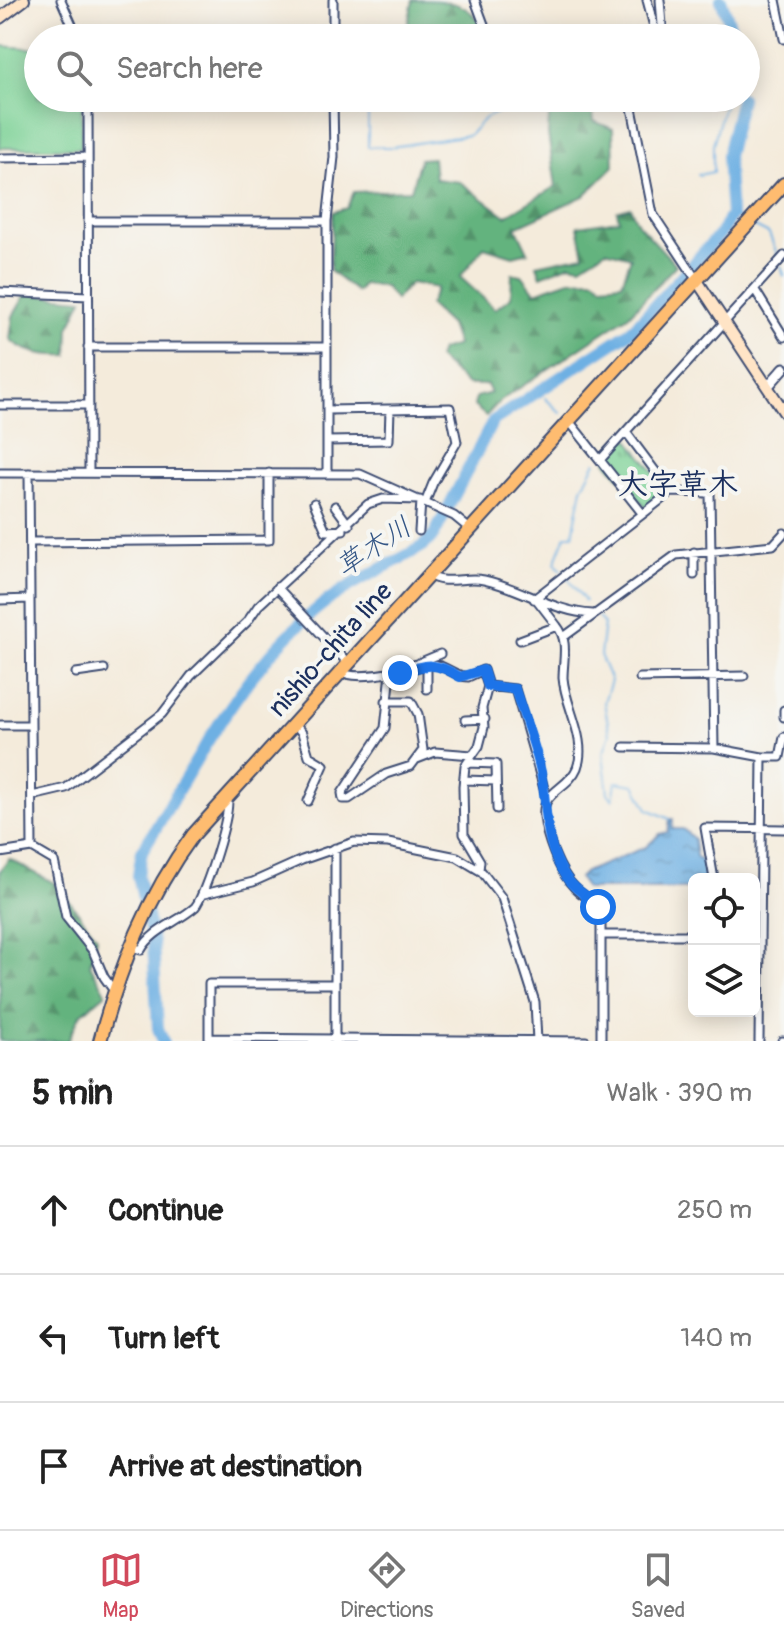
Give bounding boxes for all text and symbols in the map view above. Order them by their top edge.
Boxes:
search box [24,24,760,112]
icon: search [52,46,96,90]
text: Search here [116,50,263,87]
district label: 大字草木 [618,466,738,503]
water label: 草木川 [329,510,419,585]
street label: nishio-chita line [262,576,400,723]
route end [382,655,418,691]
map controls [688,873,760,1017]
button: locate [688,873,760,945]
route start [580,889,616,925]
button: layers [688,945,760,1017]
text: 5 min [32,1072,113,1115]
text: Walk · 390 m [607,1077,752,1109]
icon: ahead [32,1188,76,1232]
text: Continue [108,1192,223,1229]
text: 250 m [677,1194,752,1226]
icon: left [32,1316,76,1360]
text: Turn left [108,1320,219,1357]
text: 140 m [680,1322,752,1354]
icon: arrive [32,1444,76,1488]
text: Arrive at destination [108,1448,362,1485]
tab: Map [99,1548,143,1624]
tab: Directions [340,1548,433,1624]
tab: Saved [631,1548,685,1624]

